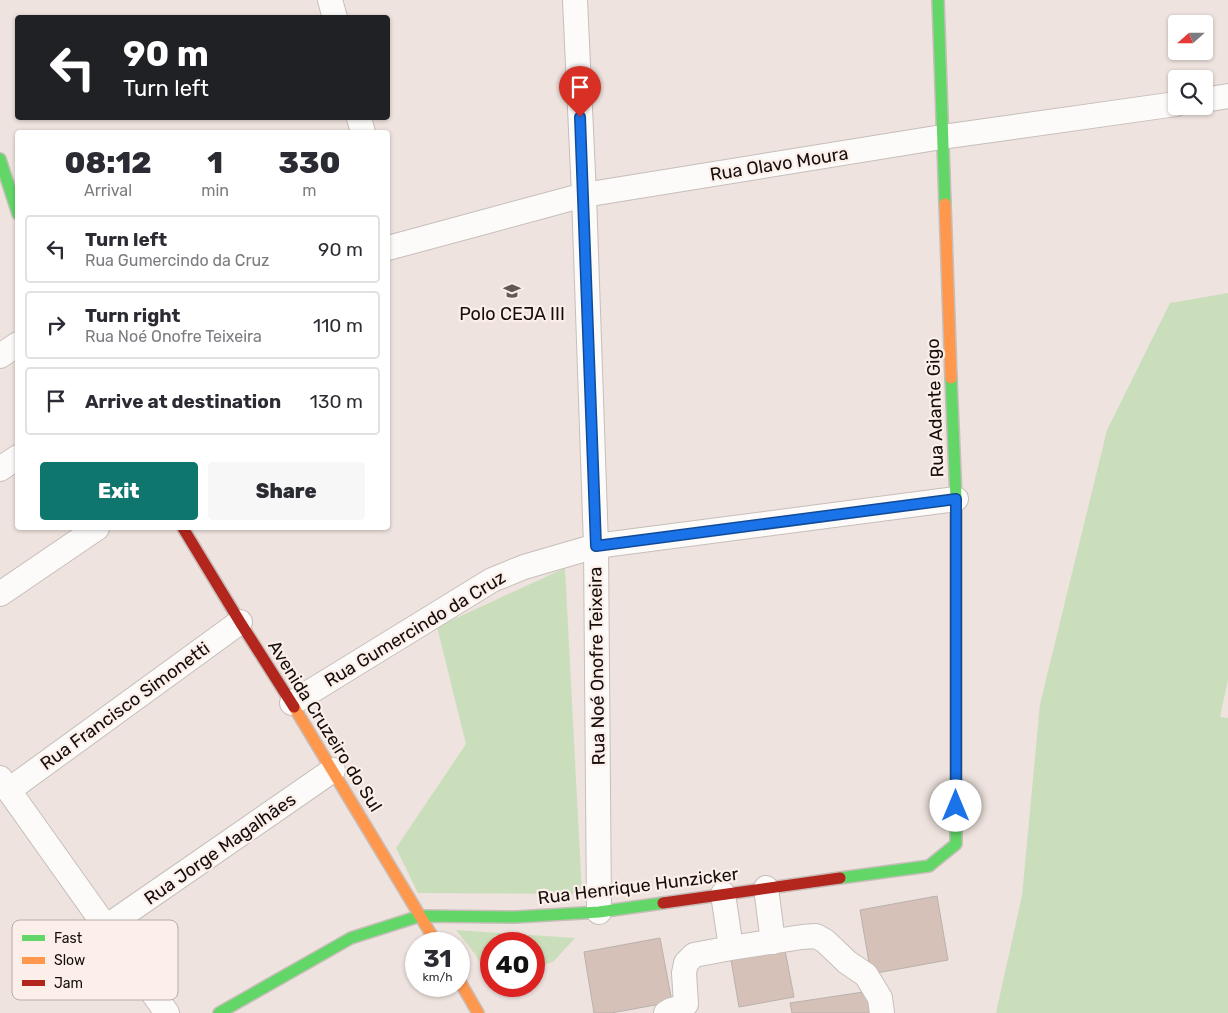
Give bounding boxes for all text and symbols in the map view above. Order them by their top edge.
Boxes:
north arrow [1168,15,1212,60]
map controls [1168,15,1213,115]
text: 90 m [123,33,209,75]
icon: left [40,35,105,100]
pin [559,66,601,117]
button: search [1168,70,1213,115]
icon: arrive [566,73,594,101]
text: Turn left [123,75,209,102]
street label: Rua Olavo Moura [708,142,850,186]
text: 08:12 [65,145,152,181]
text: 1 [207,145,223,181]
text: 330 [278,145,340,181]
text: Arrival [84,181,132,200]
text: min [201,181,229,200]
text: m [302,181,317,200]
text: Turn left [85,228,167,251]
icon: left [42,235,70,263]
text: 90 m [318,238,363,261]
text: Rua Gumercindo da Cruz [85,251,269,270]
school or university icon: Polo CEJA III [502,281,522,301]
place label: Polo CEJA III [459,303,565,325]
text: Turn right [85,304,180,327]
icon: right [42,311,70,339]
text: 110 m [313,314,363,337]
text: Rua Noé Onofre Teixeira [85,327,262,346]
street label: Rua Adante Gigo [922,338,948,478]
icon: arrive [42,387,70,415]
text: Arrive at destination [85,390,281,413]
text: 130 m [310,390,363,413]
button: Exit [40,462,198,520]
button: Share [208,462,365,520]
street label: Rua Gumercindo da Cruz [320,566,510,692]
street label: Rua Noé Onofre Teixeira [584,566,610,766]
street label: Avenida Cruzeiro do Sul [263,636,387,816]
street label: Rua Francisco Simonetti [36,637,214,775]
position arrow [929,779,981,831]
street label: Rua Jorge Magalhães [140,788,300,910]
street label: Rua Henrique Hunzicker [536,863,740,909]
legend [12,920,178,1000]
text: Fast [54,930,83,947]
speed limit sign: 40 [480,932,545,997]
text: 31 [423,944,452,973]
text: Slow [54,952,85,969]
text: km/h [423,970,452,984]
text: Jam [54,975,83,992]

